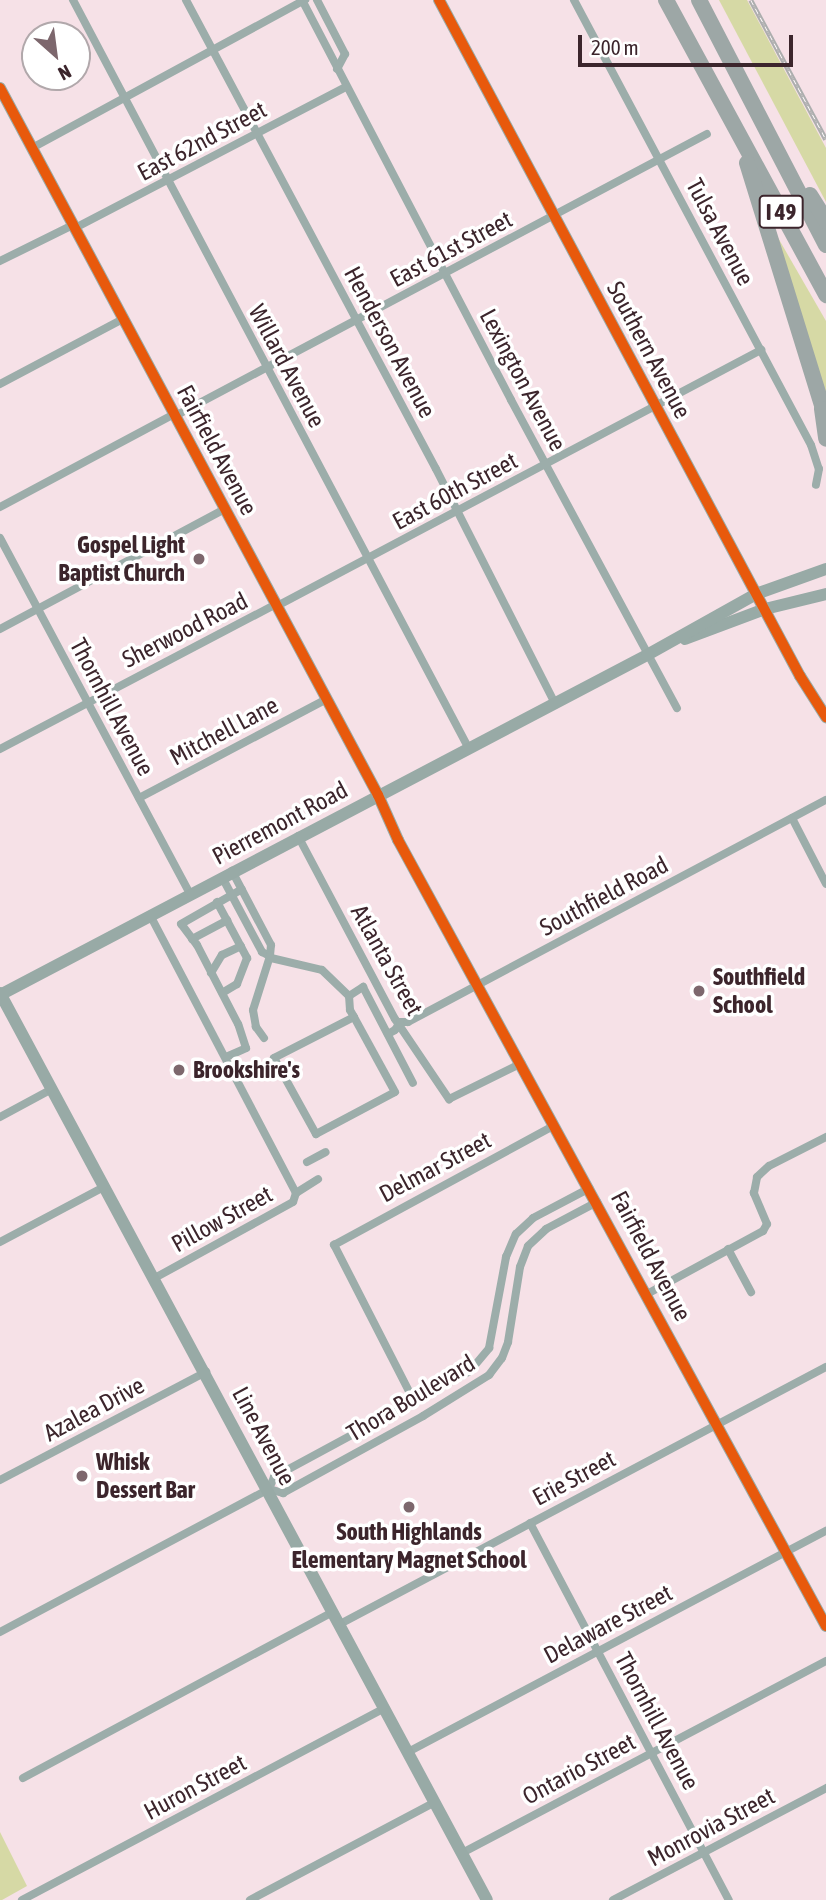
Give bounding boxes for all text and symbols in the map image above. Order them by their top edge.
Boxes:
north arrow [21,21,91,91]
scale bar [581,21,796,65]
text: 200 m [591,35,639,59]
text: N [55,60,75,85]
street label: East 62nd Street [133,95,271,187]
street label: Tulsa Avenue [680,174,760,290]
road number: I 49 [758,192,804,232]
street label: East 61st Street [385,205,517,293]
street label: Henderson Avenue [338,262,442,422]
street label: Southern Avenue [601,277,697,423]
street label: Willard Avenue [243,300,331,432]
street label: Lexington Avenue [474,304,572,456]
street label: Fairfield Avenue [171,380,263,520]
street label: East 60th Street [388,446,522,536]
place label: Gospel Light Baptist Church [58,531,185,587]
marker: Gospel Light Baptist Church [191,551,207,567]
street label: Sherwood Road [118,586,252,674]
street label: Thornhill Avenue [64,633,160,781]
street label: Mitchell Lane [165,690,283,772]
street label: Pierremont Road [207,775,353,871]
street label: Southfield Road [535,850,673,942]
street label: Atlanta Street [345,900,429,1020]
place label: Southfield School [713,963,805,1019]
marker: Southfield School [691,983,707,999]
place label: Brookshire's [193,1056,300,1084]
marker: Brookshire's [171,1062,187,1078]
street label: Delmar Street [374,1126,496,1208]
street label: Pillow Street [167,1180,277,1258]
street label: Fairfield Avenue [605,1186,697,1326]
street label: Thora Boulevard [342,1348,480,1448]
street label: Azalea Drive [39,1371,149,1447]
street label: Line Avenue [226,1382,302,1490]
street label: Erie Street [528,1444,620,1512]
place label: Whisk Dessert Bar [96,1448,195,1504]
marker: Whisk Dessert Bar [74,1468,90,1484]
marker: South Highlands Elementary Magnet School [401,1499,417,1515]
place label: South Highlands Elementary Magnet School [291,1518,527,1574]
street label: Delaware Street [539,1578,677,1670]
street label: Thornhill Avenue [609,1647,705,1795]
street label: Ontario Street [518,1727,640,1811]
street label: Huron Street [139,1748,251,1826]
street label: Monrovia Street [643,1782,779,1872]

